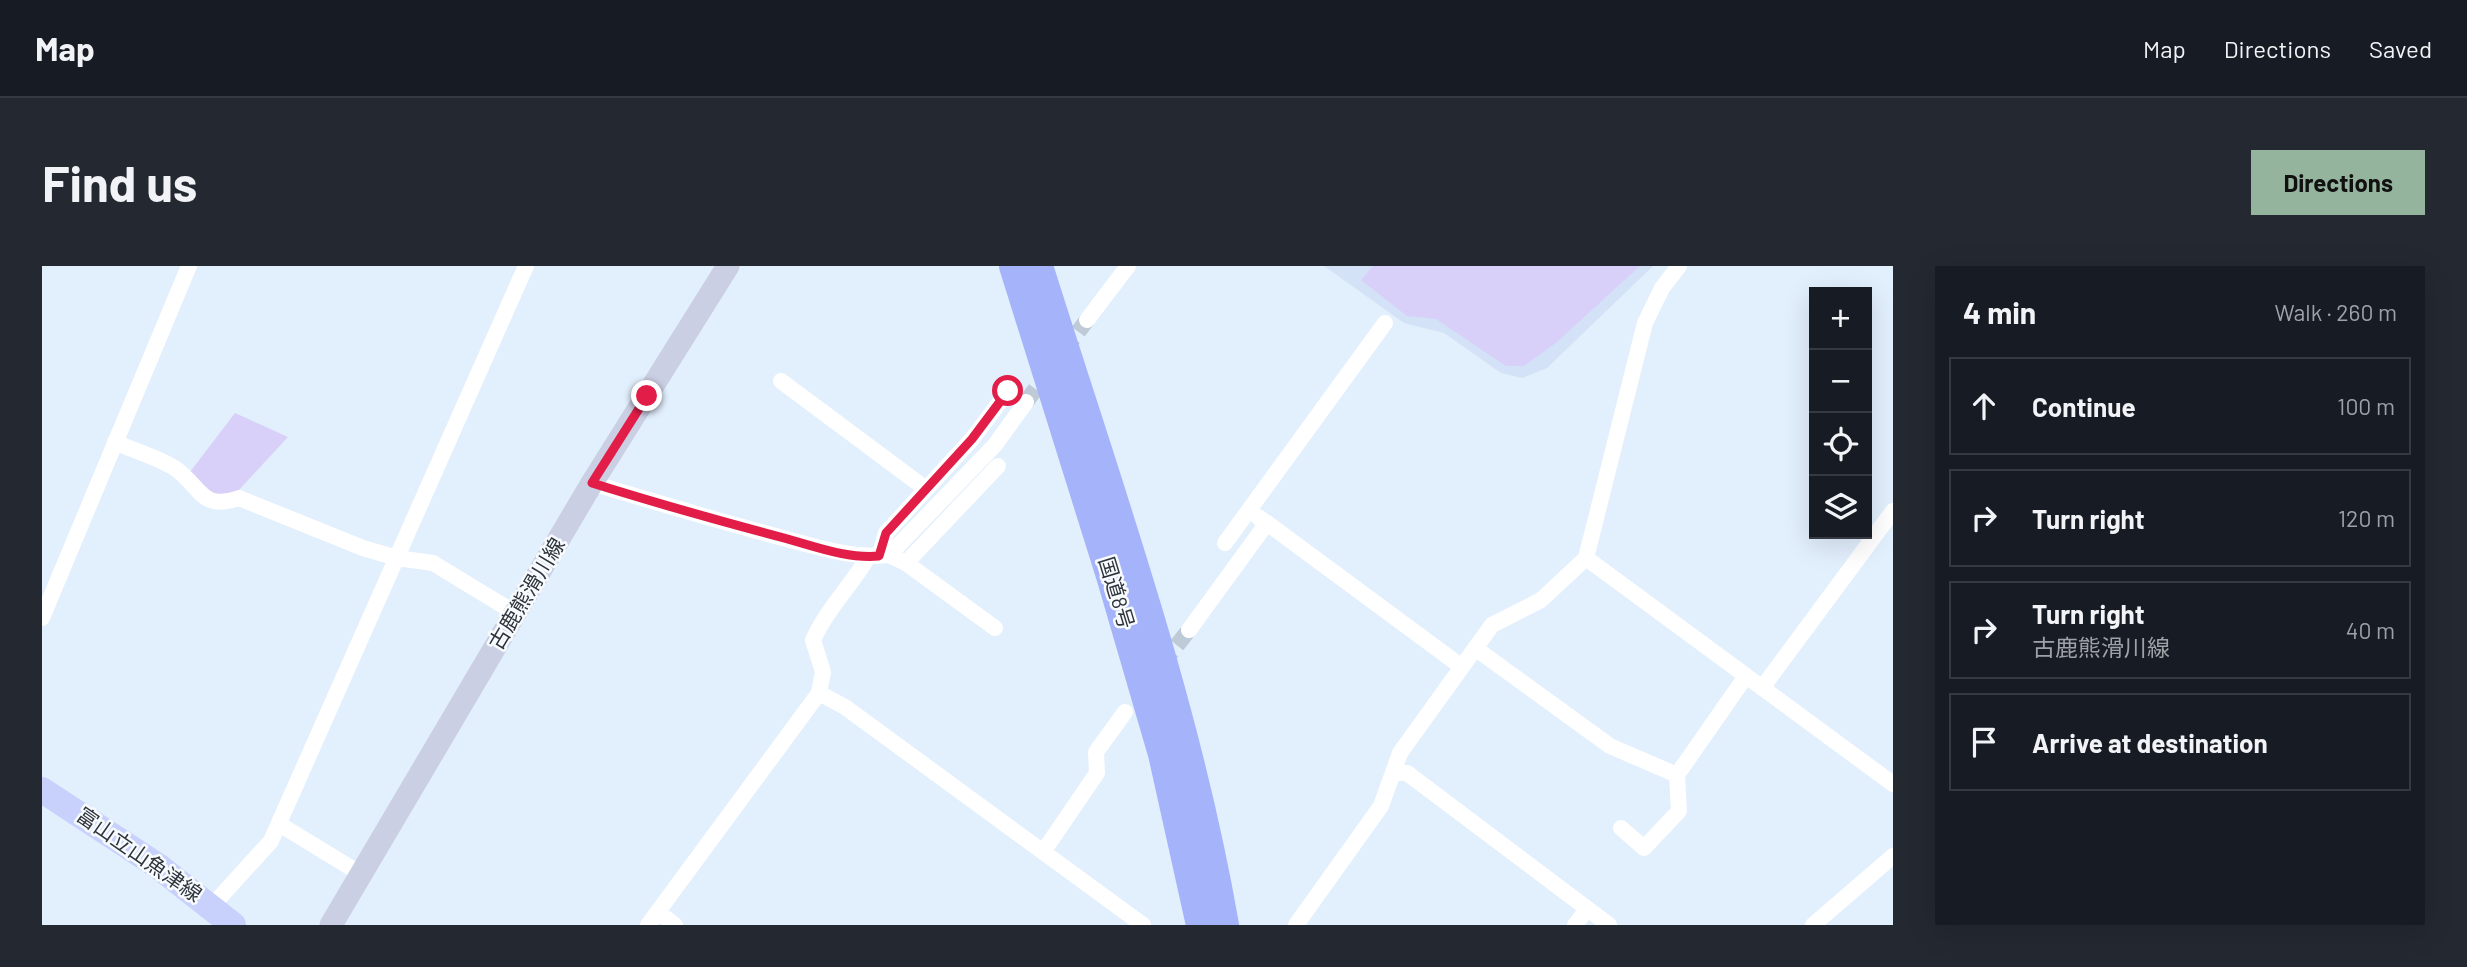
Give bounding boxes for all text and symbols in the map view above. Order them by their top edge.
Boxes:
text: Map [35,28,95,68]
text: Map [2143,34,2186,63]
text: Directions [2224,34,2331,63]
text: Saved [2369,34,2432,63]
button: Directions [2251,150,2425,215]
text: Find us [42,153,197,212]
map controls [1809,287,1872,539]
button: + [1809,287,1872,350]
text: 4 min [1963,294,2036,330]
text: Walk · 260 m [2275,298,2397,326]
button: − [1809,350,1872,413]
route start [992,375,1023,406]
route end [631,380,662,411]
icon: ahead [1965,387,2003,425]
text: Continue [2032,391,2136,422]
text: 100 m [2337,392,2395,420]
button: locate [1809,413,1872,476]
button: layers [1809,476,1872,539]
icon: right [1965,499,2003,537]
text: Turn right [2032,503,2145,534]
text: 120 m [2338,504,2395,532]
street label: 古鹿熊滑川線 [483,533,569,654]
street label: 国道8号 [1095,554,1140,632]
text: Turn right [2032,598,2145,629]
icon: right [1965,611,2003,649]
text: 40 m [2346,616,2395,644]
text: 古鹿熊滑川線 [2032,633,2170,661]
icon: arrive [1965,723,2003,761]
text: Arrive at destination [2032,727,2268,758]
street label: 富山立山魚津線 [72,801,207,906]

